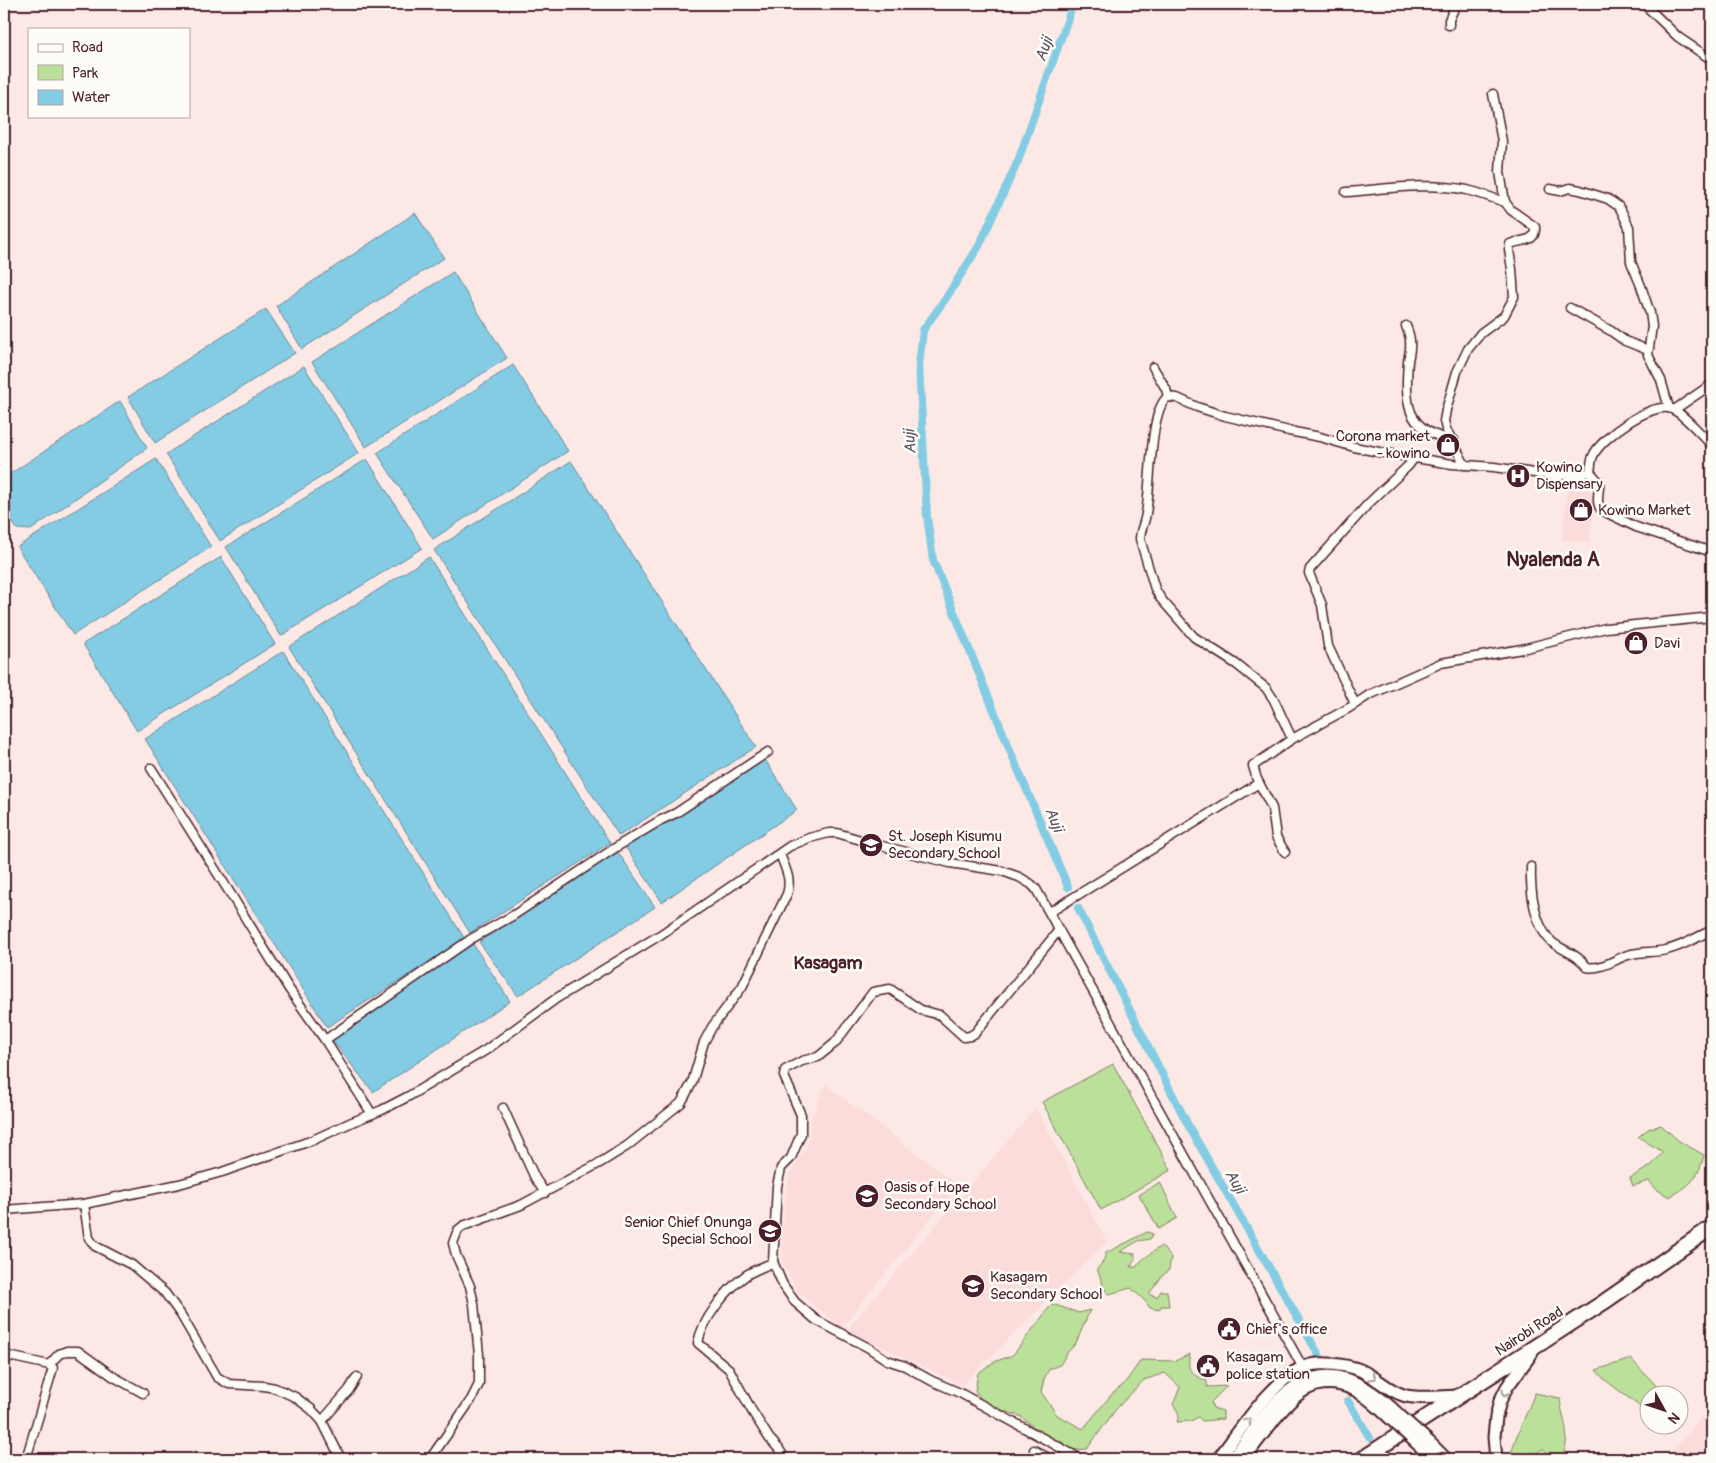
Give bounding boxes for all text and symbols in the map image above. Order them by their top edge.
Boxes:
legend [28,28,190,118]
water label: Auji [1031,33,1058,64]
text: Road [72,38,103,57]
text: Park [72,64,99,83]
text: Water [72,88,111,107]
water label: Auji [899,427,921,455]
place label: Corona market - kowino [1336,427,1431,463]
shop icon: Corona market - kowino [1435,432,1461,458]
place label: Kowino Dispensary [1536,458,1603,494]
hospital icon: Kowino Dispensary [1505,463,1531,489]
shop icon: Kowino Market [1568,497,1594,523]
place label: Kowino Market [1598,501,1691,520]
district label: Nyalenda A [1506,547,1600,572]
shop icon: Davi [1623,630,1649,656]
place label: Davi [1654,634,1680,653]
water label: Auji [1040,804,1069,836]
place label: St. Joseph Kisumu Secondary School [888,827,1002,863]
school or university icon: St. Joseph Kisumu Secondary School [858,832,884,858]
district label: Kasagam [793,952,863,975]
water label: Auji [1220,1166,1251,1199]
place label: Oasis of Hope Secondary School [884,1178,997,1214]
school or university icon: Oasis of Hope Secondary School [854,1183,880,1209]
place label: Senior Chief Onunga Special School [624,1213,752,1249]
school or university icon: Senior Chief Onunga Special School [757,1218,783,1244]
place label: Kasagam Secondary School [990,1268,1103,1304]
school or university icon: Kasagam Secondary School [960,1273,986,1299]
street label: Nairobi Road [1492,1302,1567,1360]
public building icon: Chief's office [1216,1316,1242,1342]
place label: Chief's office [1246,1320,1328,1339]
place label: Kasagam police station [1226,1348,1310,1384]
public building icon: Kasagam police station [1195,1353,1221,1379]
one-way arrow [1367,1371,1376,1381]
north arrow [1638,1386,1688,1436]
one-way arrow [1501,1388,1511,1397]
text: N [1664,1409,1683,1427]
one-way arrow [1242,1417,1251,1427]

